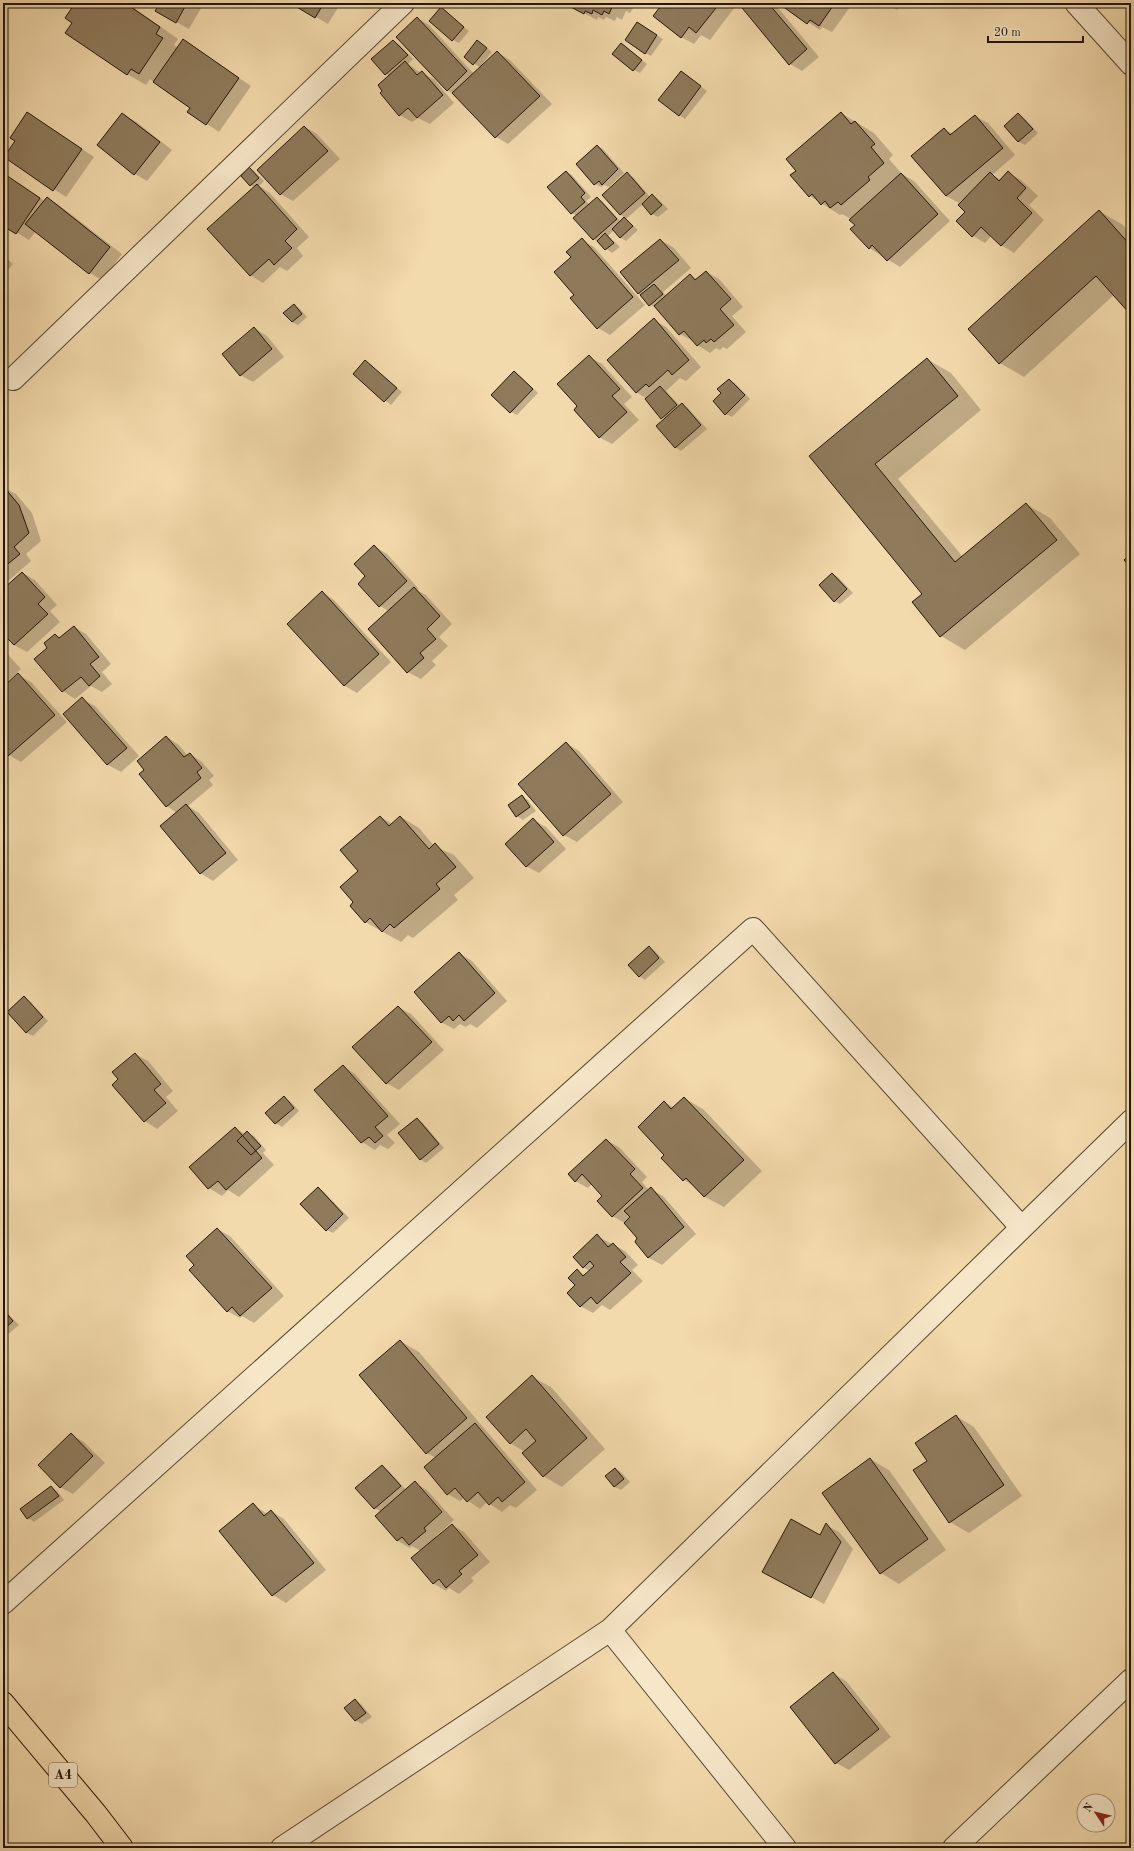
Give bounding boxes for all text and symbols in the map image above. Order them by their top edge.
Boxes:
scale bar [988,18,1083,44]
text: 20 m [994,27,1021,39]
road number: A4 [49,1763,77,1787]
north arrow [1076,1793,1116,1833]
text: N [1082,1801,1096,1815]

